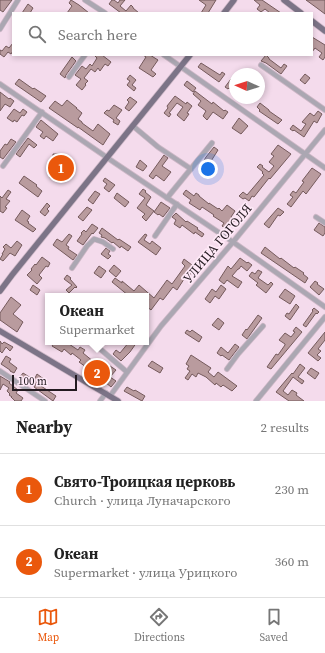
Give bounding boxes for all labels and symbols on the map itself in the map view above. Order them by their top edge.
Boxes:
north arrow [229,68,265,104]
pin: 1 [48,153,74,183]
your location [198,159,218,179]
street label: УЛИЦА ГОГОЛЯ [179,200,255,286]
pin: 2 [84,358,110,388]
scale bar [12,373,77,392]

